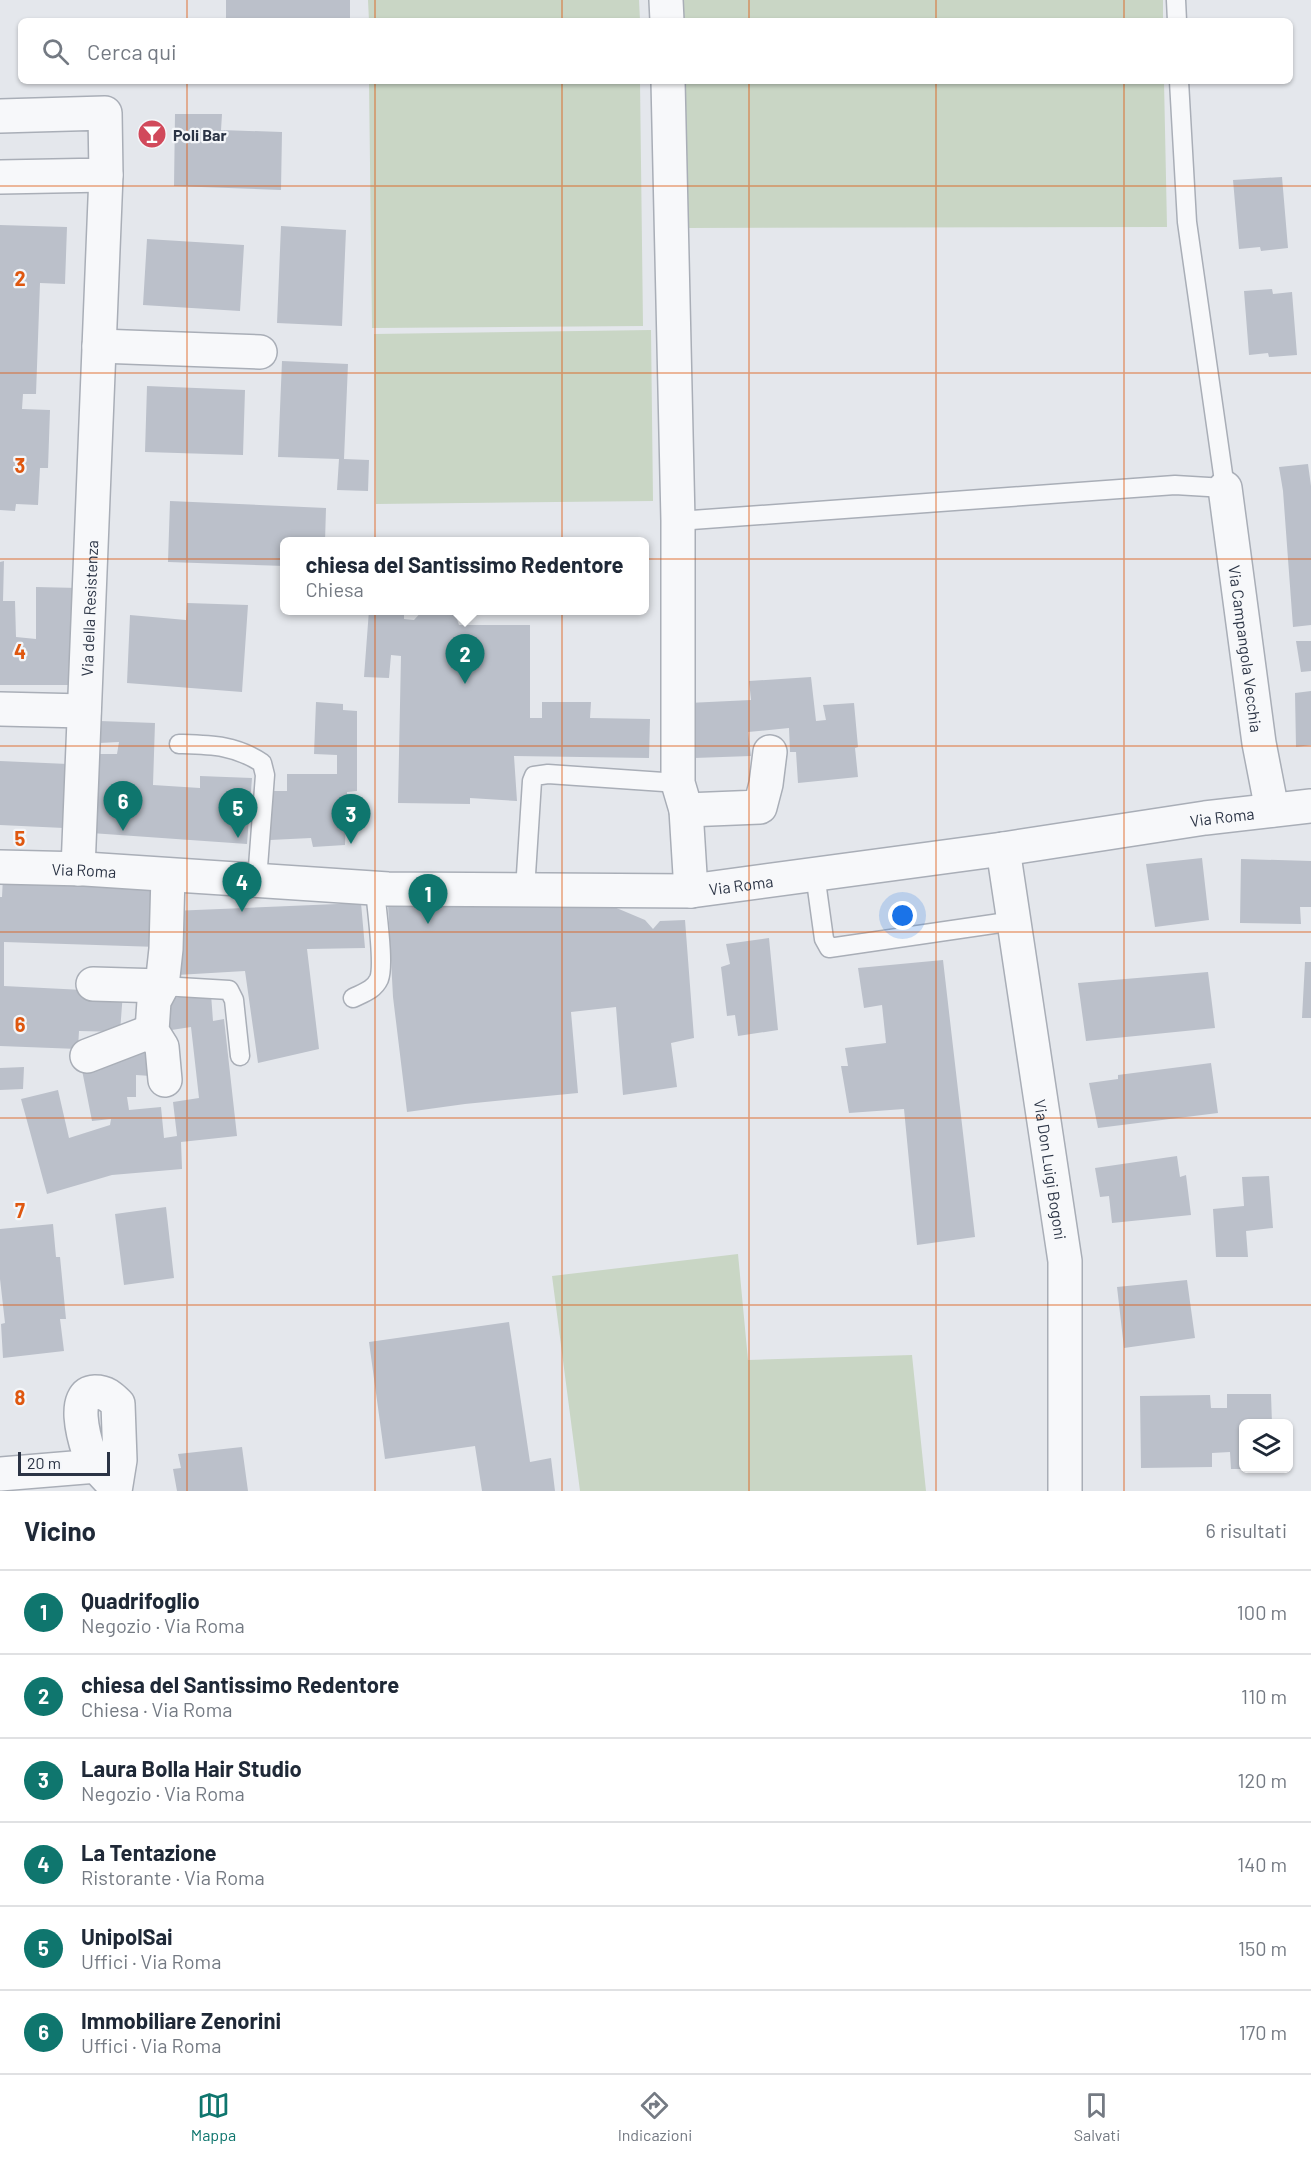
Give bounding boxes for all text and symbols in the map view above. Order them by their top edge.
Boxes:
search box [18,18,1293,84]
icon: search [39,35,72,68]
text: Cerca qui [87,38,177,64]
bar icon: Poli Bar [136,118,168,150]
place label: Poli Bar [173,125,227,144]
text: 2 [14,266,26,290]
text: 3 [15,453,25,477]
popup [280,537,649,615]
street label: Via della Resistenza [76,540,101,677]
text: chiesa del Santissimo Redentore [305,551,624,577]
street label: Via Campangola Vecchia [1226,564,1267,733]
text: Chiesa [305,577,364,601]
pin: 2 [446,634,484,684]
text: 4 [14,639,26,663]
pin: 6 [104,782,142,831]
pin: 5 [218,788,258,838]
pin: 3 [332,794,370,844]
street label: Via Roma [1188,803,1255,830]
text: 5 [15,826,26,850]
street label: Via Roma [51,859,117,881]
pin: 4 [222,862,262,912]
street label: Via Roma [707,871,774,898]
pin: 1 [408,874,448,924]
your location [888,901,917,930]
text: 6 [15,1012,26,1036]
street label: Via Don Luigi Bogoni [1031,1098,1071,1241]
text: 7 [15,1198,25,1222]
text: 8 [15,1385,26,1409]
map controls [1239,1419,1293,1473]
button: layers [1239,1419,1293,1473]
scale bar [18,1449,110,1476]
text: 20 m [27,1453,61,1472]
text: Vicino [24,1515,96,1546]
text: 6 risultati [1206,1518,1287,1542]
text: Quadrifoglio [81,1587,200,1613]
text: 1 [40,1600,47,1624]
text: 100 m [1237,1600,1287,1624]
text: Negozio · Via Roma [81,1613,245,1637]
text: chiesa del Santissimo Redentore [81,1671,399,1697]
text: 2 [38,1684,49,1708]
text: 110 m [1241,1684,1287,1708]
text: Chiesa · Via Roma [81,1697,232,1721]
text: Laura Bolla Hair Studio [81,1755,302,1781]
text: 3 [38,1768,49,1792]
text: 120 m [1237,1768,1287,1792]
text: Negozio · Via Roma [81,1781,245,1805]
text: La Tentazione [81,1839,217,1865]
text: 4 [37,1852,50,1876]
text: 140 m [1237,1852,1287,1876]
text: Ristorante · Via Roma [81,1865,265,1889]
text: UnipolSai [81,1923,173,1949]
text: 5 [38,1936,49,1960]
text: 150 m [1238,1936,1287,1960]
text: Uffici · Via Roma [81,1949,221,1973]
text: Immobiliare Zenorini [81,2007,281,2033]
text: 6 [38,2020,49,2044]
text: 170 m [1239,2020,1287,2044]
text: Uffici · Via Roma [81,2033,221,2057]
tab: Mappa [191,2089,236,2144]
tab: Indicazioni [618,2089,692,2144]
tab: Salvati [1074,2089,1120,2144]

